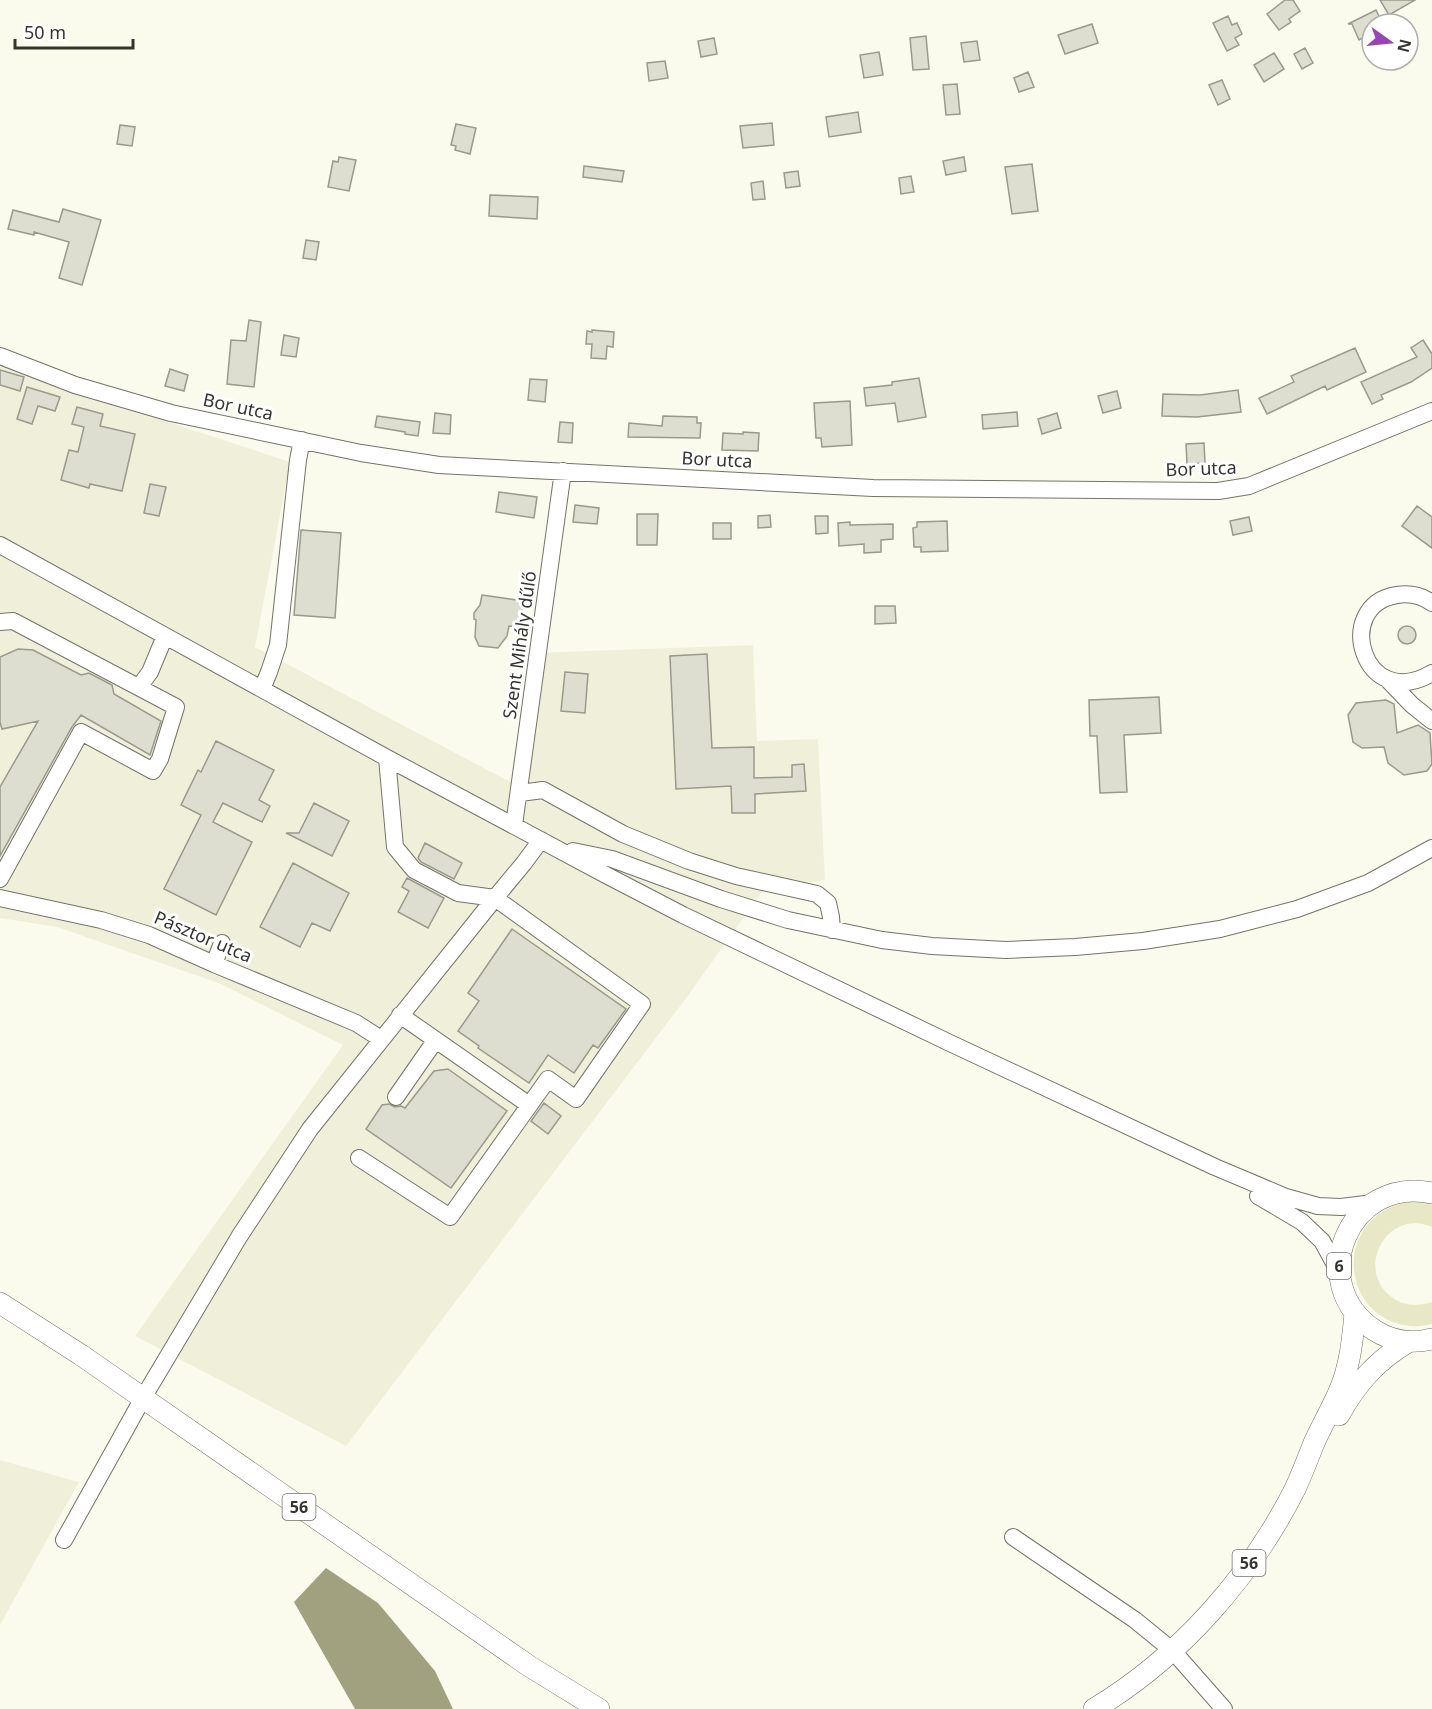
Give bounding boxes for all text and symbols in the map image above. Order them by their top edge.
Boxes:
scale bar [15,12,134,50]
north arrow [1360,12,1420,72]
text: 50 m [24,20,66,44]
text: N [1392,37,1417,55]
street label: Bor utca [201,387,275,425]
street label: Bor utca [681,445,753,473]
street label: Bor utca [1165,455,1237,481]
street label: Szent Mihály dűlő [497,569,541,720]
street label: Pásztor utca [151,905,256,967]
road number: 6 [1327,1253,1351,1279]
road number: 56 [282,1494,316,1520]
road number: 56 [1232,1550,1266,1576]

